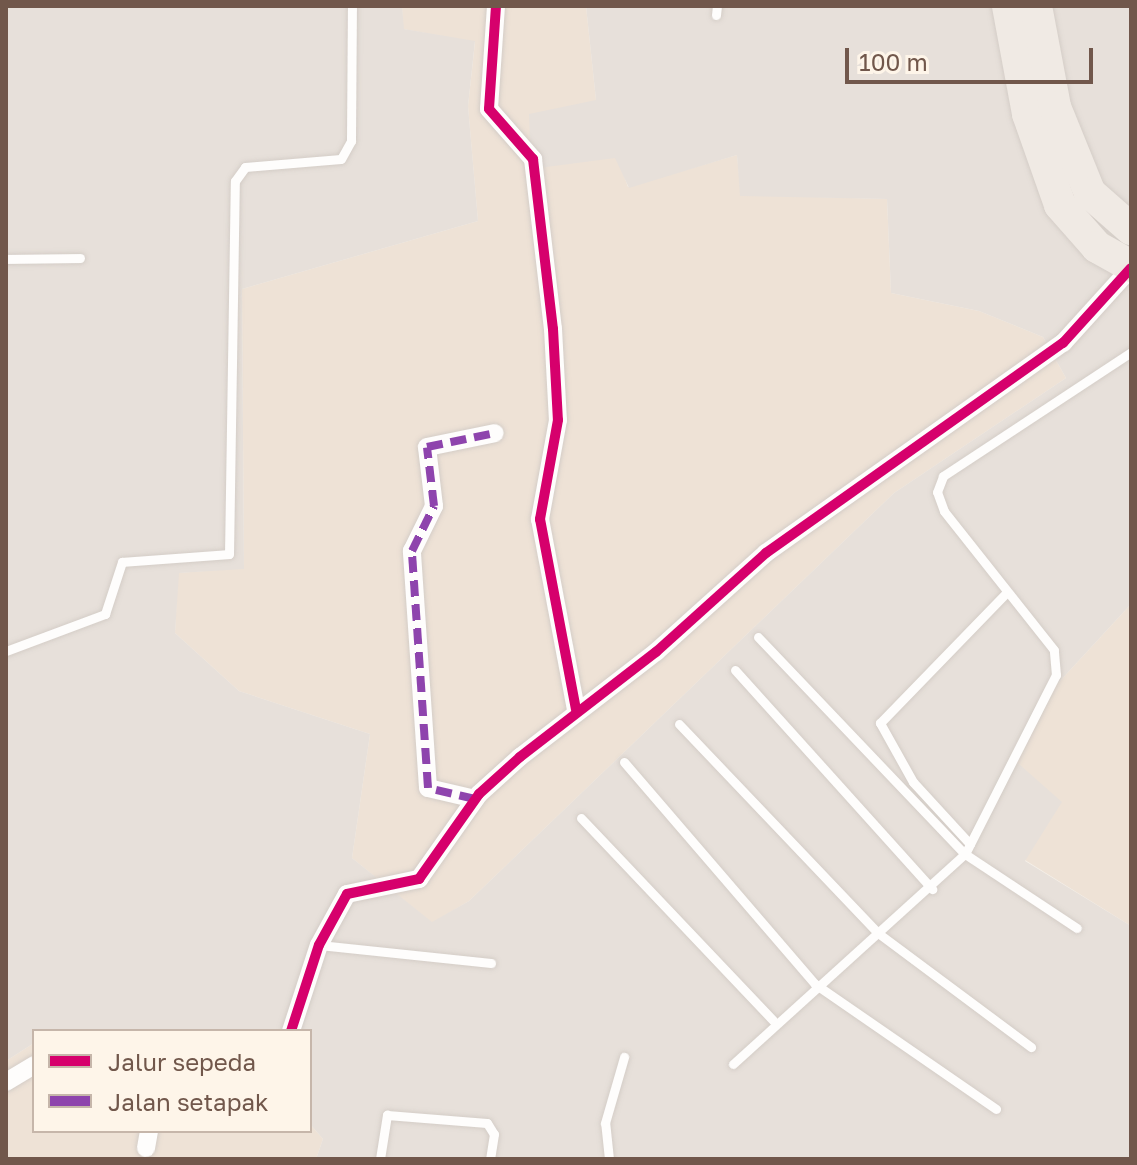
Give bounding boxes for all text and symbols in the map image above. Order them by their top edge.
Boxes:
scale bar [849,32,1097,82]
text: 100 m [859,47,928,76]
legend [32,1029,312,1133]
text: Jalur sepeda [108,1047,256,1076]
text: Jalan setapak [108,1087,269,1116]

